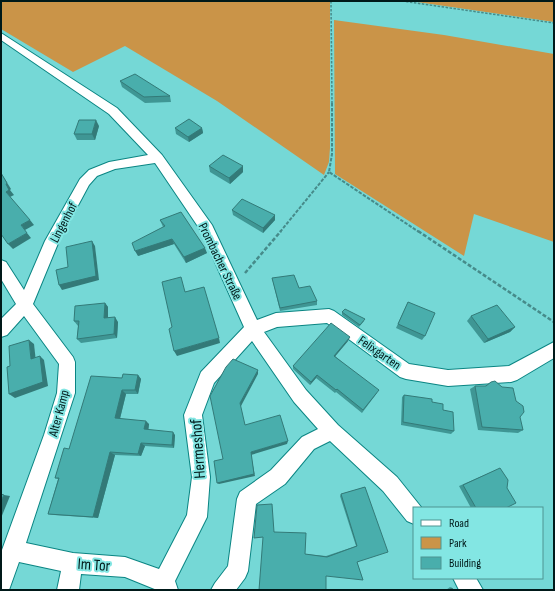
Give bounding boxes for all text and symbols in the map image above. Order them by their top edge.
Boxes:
street label: Lingenhof [47,199,81,245]
street label: Prombacher Straße [195,220,246,303]
street label: Felixgarten [355,332,404,373]
street label: Alter Kamp [45,388,73,439]
street label: Hermeshof [187,418,210,479]
legend [413,507,543,579]
text: Road [449,516,469,531]
text: Park [449,536,467,551]
street label: Im Tor [77,555,111,576]
text: Building [449,556,481,571]

